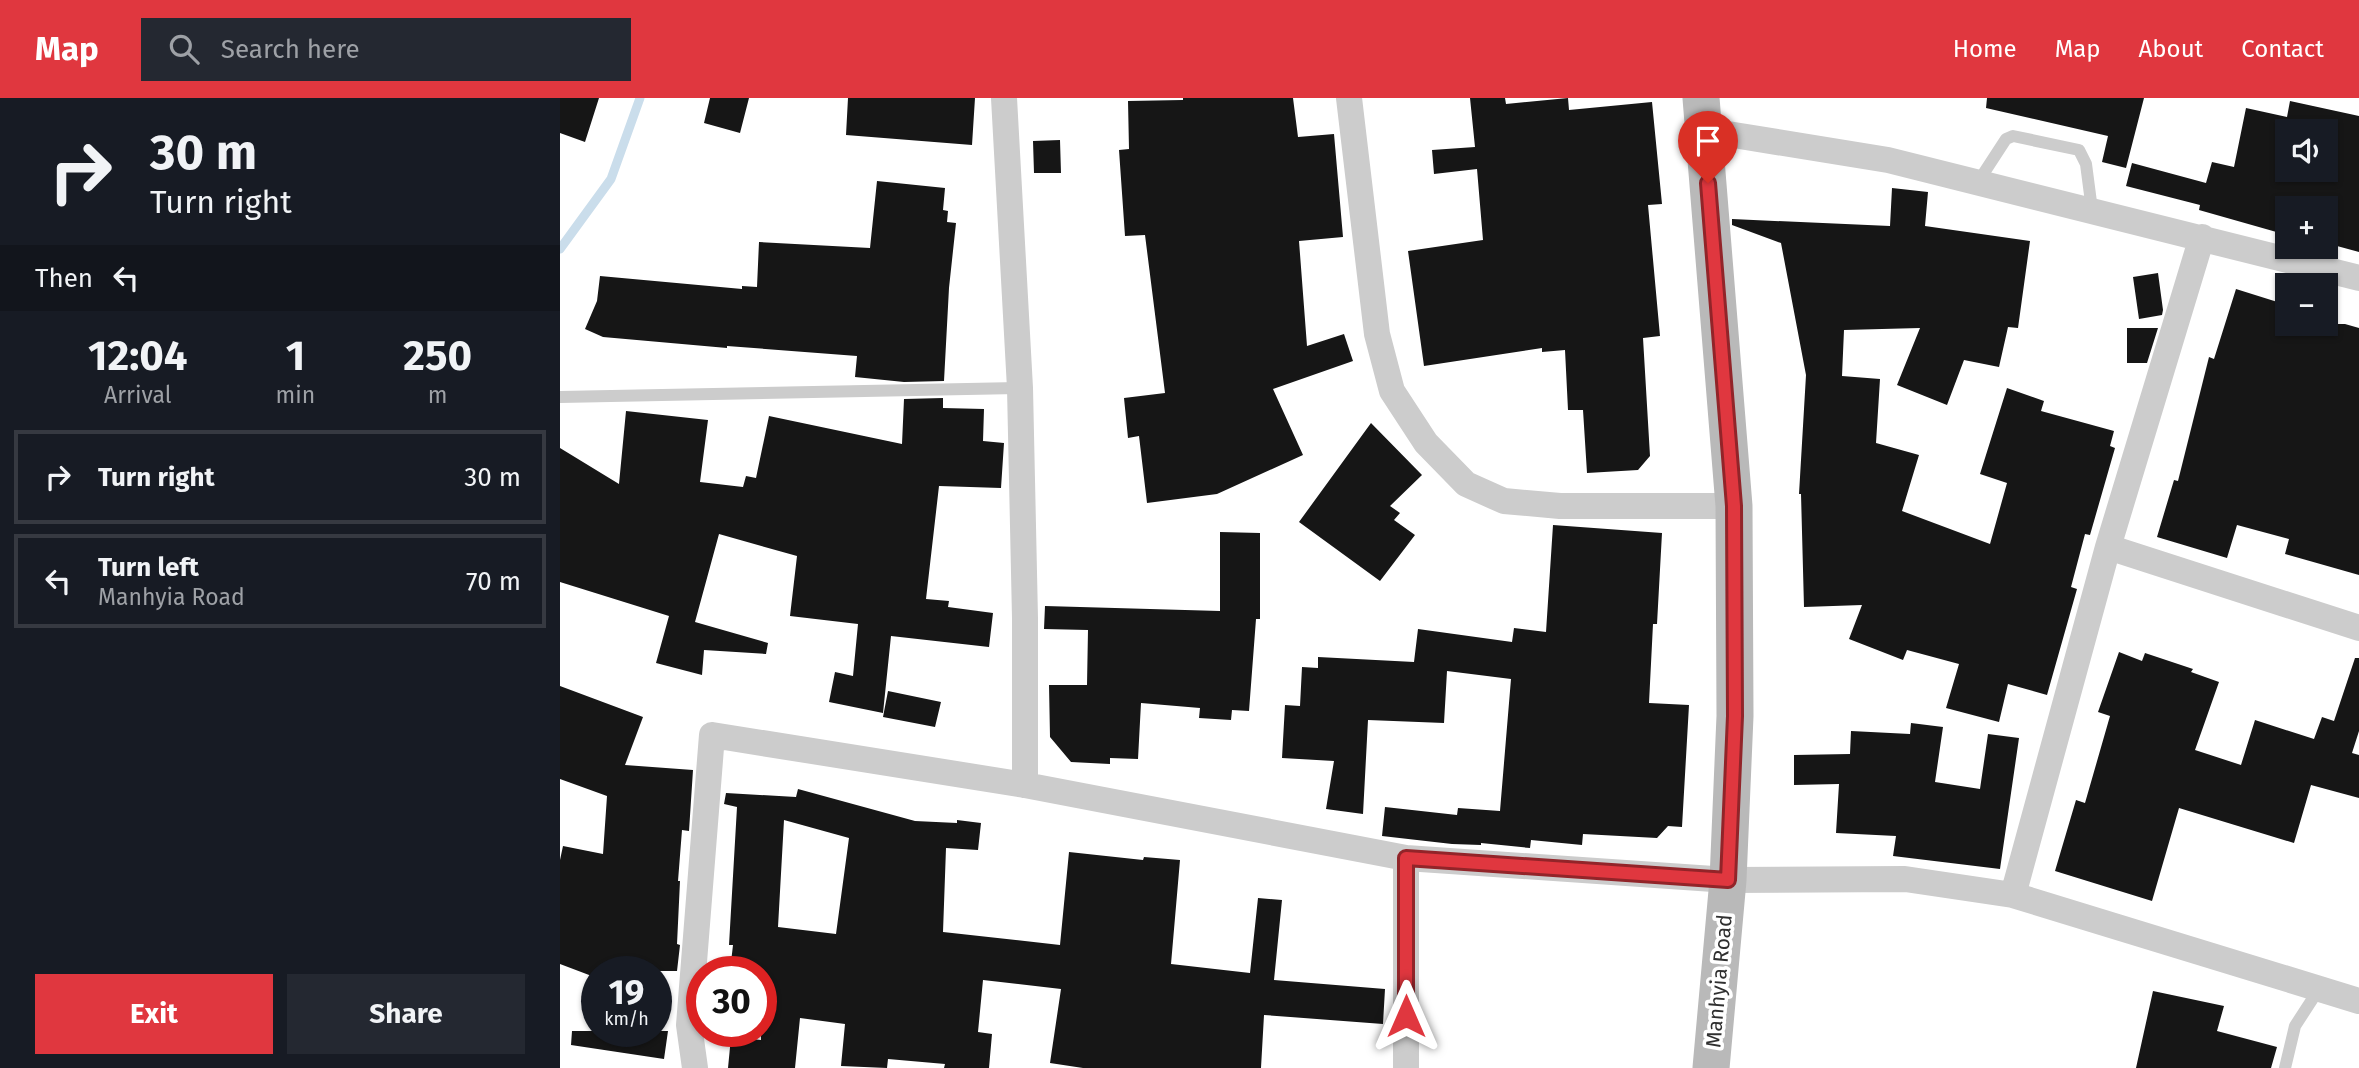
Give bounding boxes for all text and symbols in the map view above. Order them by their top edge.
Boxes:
search box [141,18,631,81]
text: Map [35,29,99,69]
icon: search [165,30,203,68]
text: Search here [221,34,360,65]
text: Home [1953,35,2017,63]
text: Map [2055,35,2101,63]
text: About [2139,35,2203,63]
text: Contact [2241,35,2324,63]
pin [1678,111,1738,183]
map controls [2275,119,2338,336]
button: sound [2275,119,2338,182]
icon: arrive [1689,122,1727,160]
text: 30 m [150,123,257,182]
icon: right [35,126,126,217]
text: Turn right [150,183,292,221]
button: + [2275,196,2338,259]
icon: left [107,259,145,297]
text: Then [35,263,93,294]
button: − [2275,273,2338,336]
text: 12:04 [88,331,188,381]
text: 1 [286,331,305,381]
text: 250 [403,331,472,381]
text: Arrival [104,381,171,409]
text: min [276,381,315,409]
text: m [428,381,447,409]
icon: right [39,458,77,496]
text: Turn right [98,462,215,493]
text: 30 m [464,462,521,493]
text: Turn left [98,552,199,583]
icon: left [39,562,77,600]
text: 70 m [466,566,521,597]
text: Manhyia Road [98,583,245,611]
street label: Manhyia Road [1700,913,1738,1049]
speed limit sign: 30 [686,956,777,1047]
text: 19 [609,971,644,1013]
button: Exit [35,974,273,1054]
button: Share [287,974,525,1054]
position arrow [1369,979,1443,1053]
text: km/h [604,1008,649,1030]

